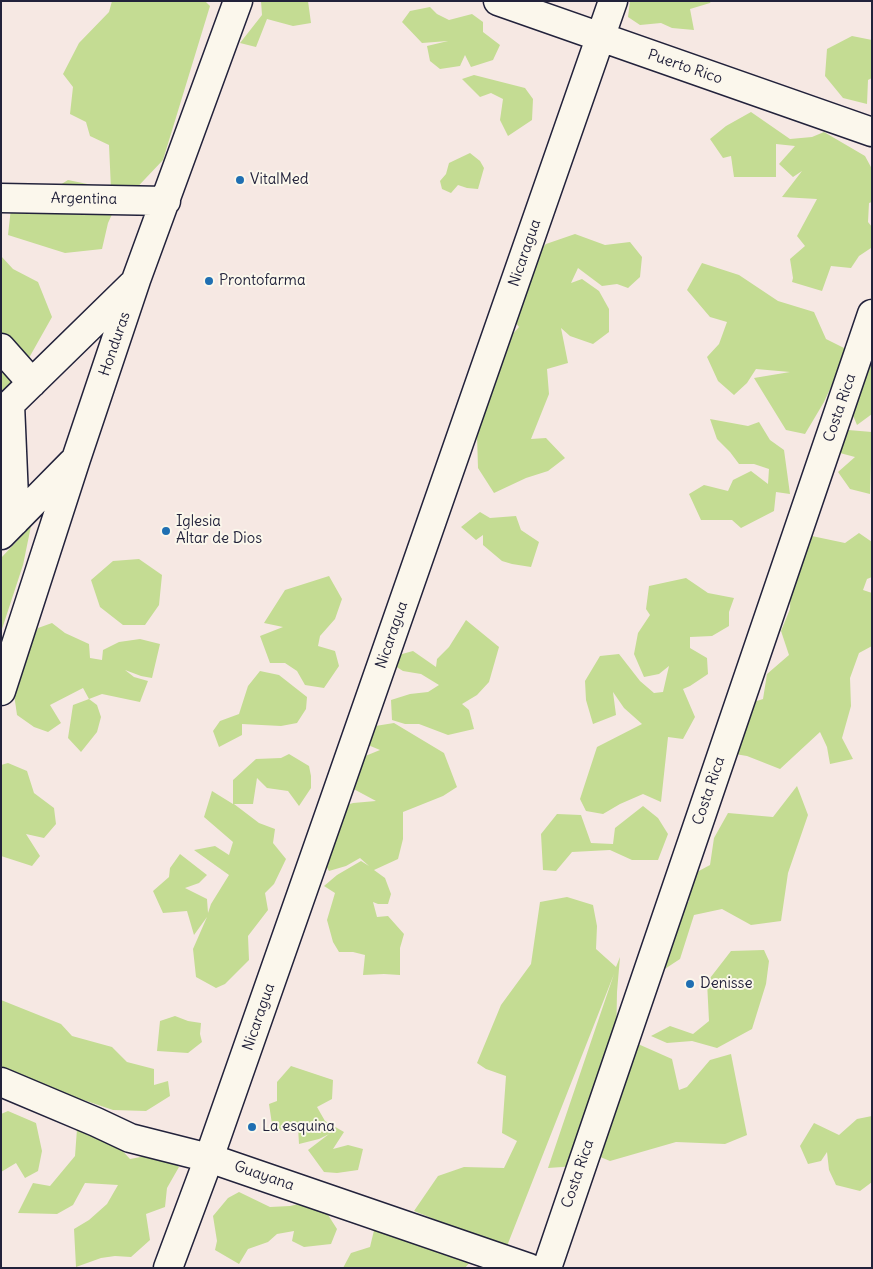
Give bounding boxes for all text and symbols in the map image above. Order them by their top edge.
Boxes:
street label: Puerto Rico [645,46,725,88]
place label: VitalMed [250,171,309,189]
marker: VitalMed [234,174,246,186]
street label: Argentina [51,189,117,209]
street label: Nicaragua [505,217,545,289]
place label: Prontofarma [219,272,305,290]
marker: Prontofarma [203,275,215,287]
street label: Honduras [96,309,134,379]
street label: Costa Rica [820,371,860,445]
place label: Iglesia Altar de Dios [176,513,262,548]
marker: Iglesia Altar de Dios [160,525,172,537]
street label: Nicaragua [372,599,412,671]
street label: Costa Rica [689,754,729,828]
place label: Denisse [700,975,752,993]
marker: Denisse [684,978,696,990]
street label: Nicaragua [239,981,279,1053]
place label: La esquina [262,1118,335,1136]
marker: La esquina [246,1121,258,1133]
street label: Costa Rica [558,1137,598,1211]
street label: Guayana [232,1157,296,1195]

